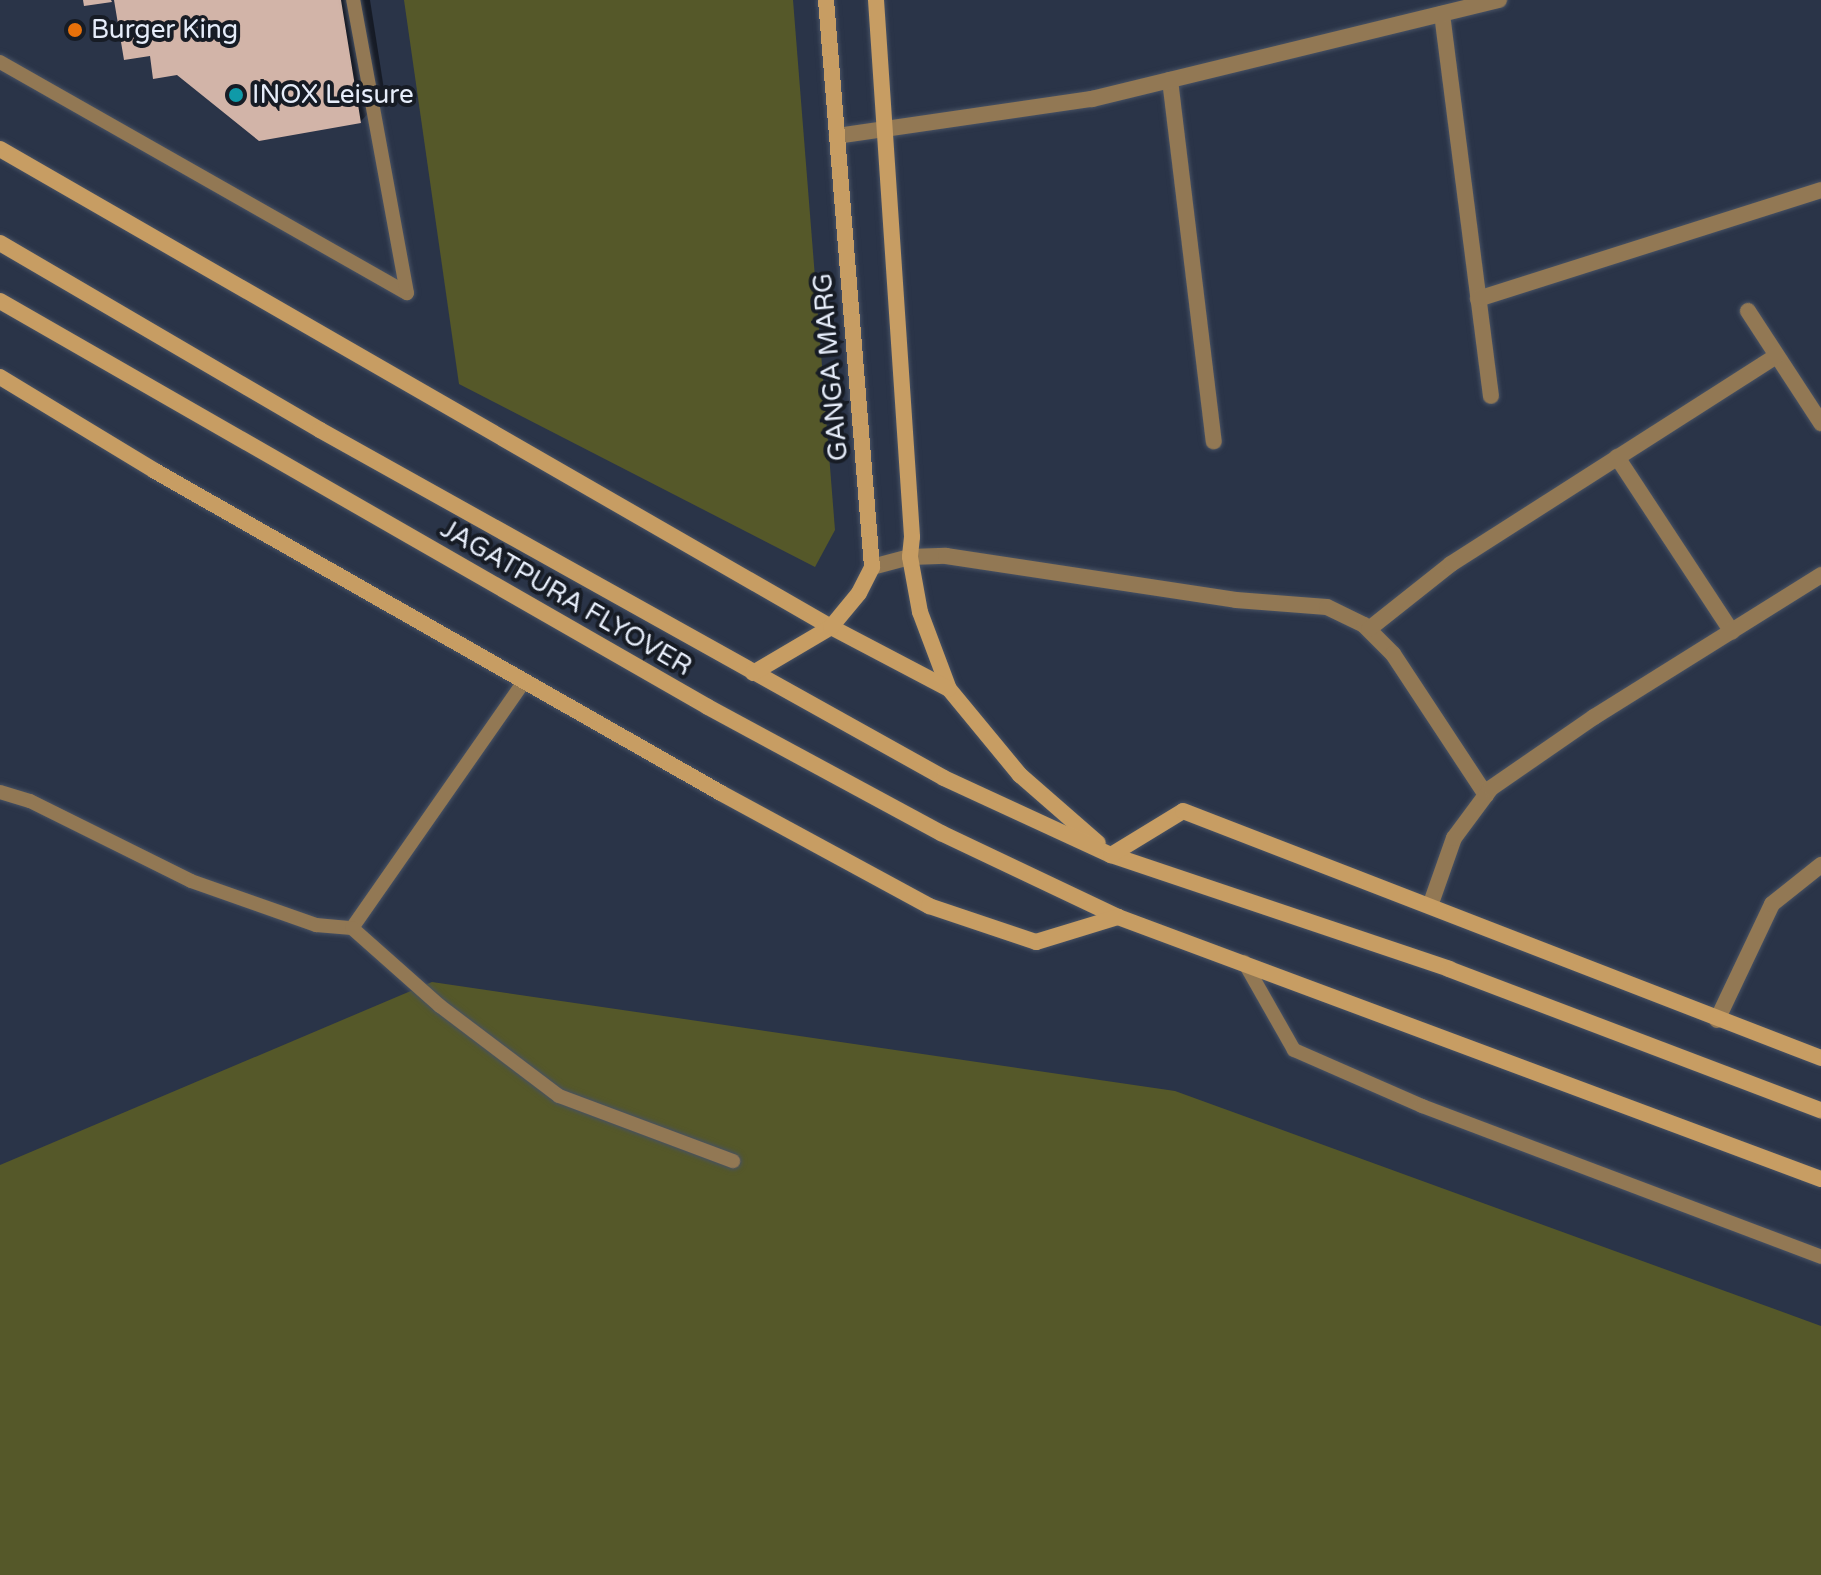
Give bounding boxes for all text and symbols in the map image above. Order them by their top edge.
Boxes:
place label: Burger King [91,14,238,46]
marker: Burger King [66,21,84,39]
place label: INOX Leisure [252,79,414,111]
marker: INOX Leisure [227,86,245,104]
street label: GANGA MARG [807,272,855,462]
street label: JAGATPURA FLYOVER [435,513,697,683]

